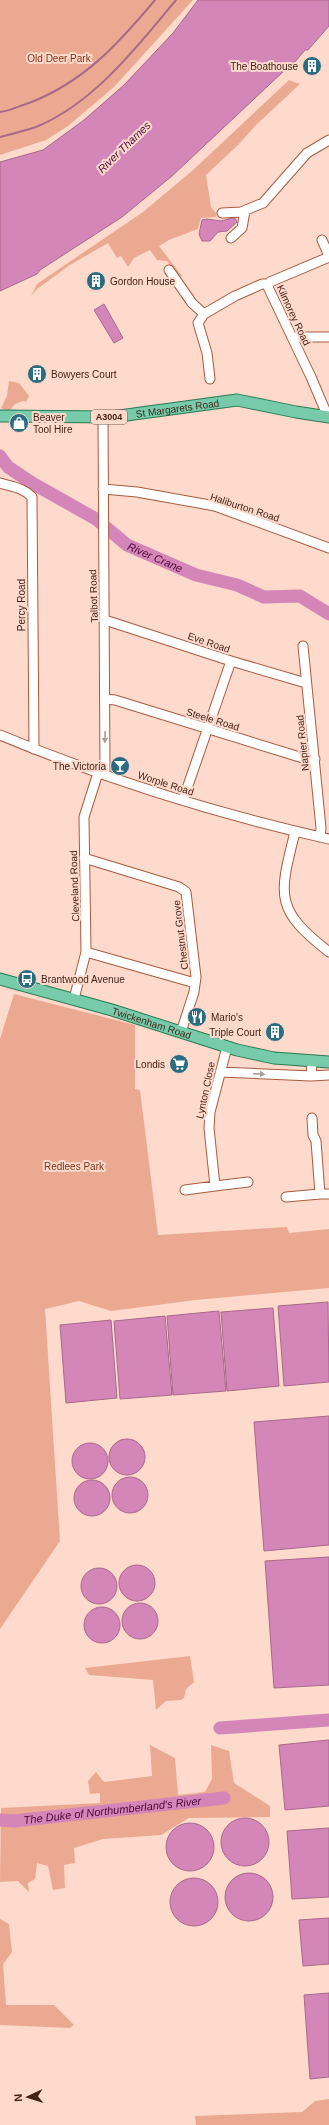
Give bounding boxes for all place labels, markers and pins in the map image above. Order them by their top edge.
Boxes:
building icon: The Boathouse [301,55,323,77]
place label: The Boathouse [230,61,298,72]
building icon: Gordon House [85,270,107,292]
place label: Gordon House [110,276,175,287]
building icon: Bowyers Court [26,363,48,385]
place label: Bowyers Court [51,369,117,380]
shop icon: Beaver Tool Hire [8,412,30,434]
place label: Beaver Tool Hire [33,412,73,435]
bar icon: The Victoria [109,755,131,777]
place label: The Victoria [53,761,106,772]
bus stop icon: Brantwood Avenue [16,968,38,990]
place label: Brantwood Avenue [41,974,125,985]
restaurant icon: Mario's [186,1006,208,1028]
place label: Mario's [211,1012,243,1023]
building icon: Triple Court [264,1021,286,1043]
place label: Triple Court [209,1027,261,1038]
supermarket icon: Londis [168,1053,190,1075]
place label: Londis [136,1059,165,1070]

